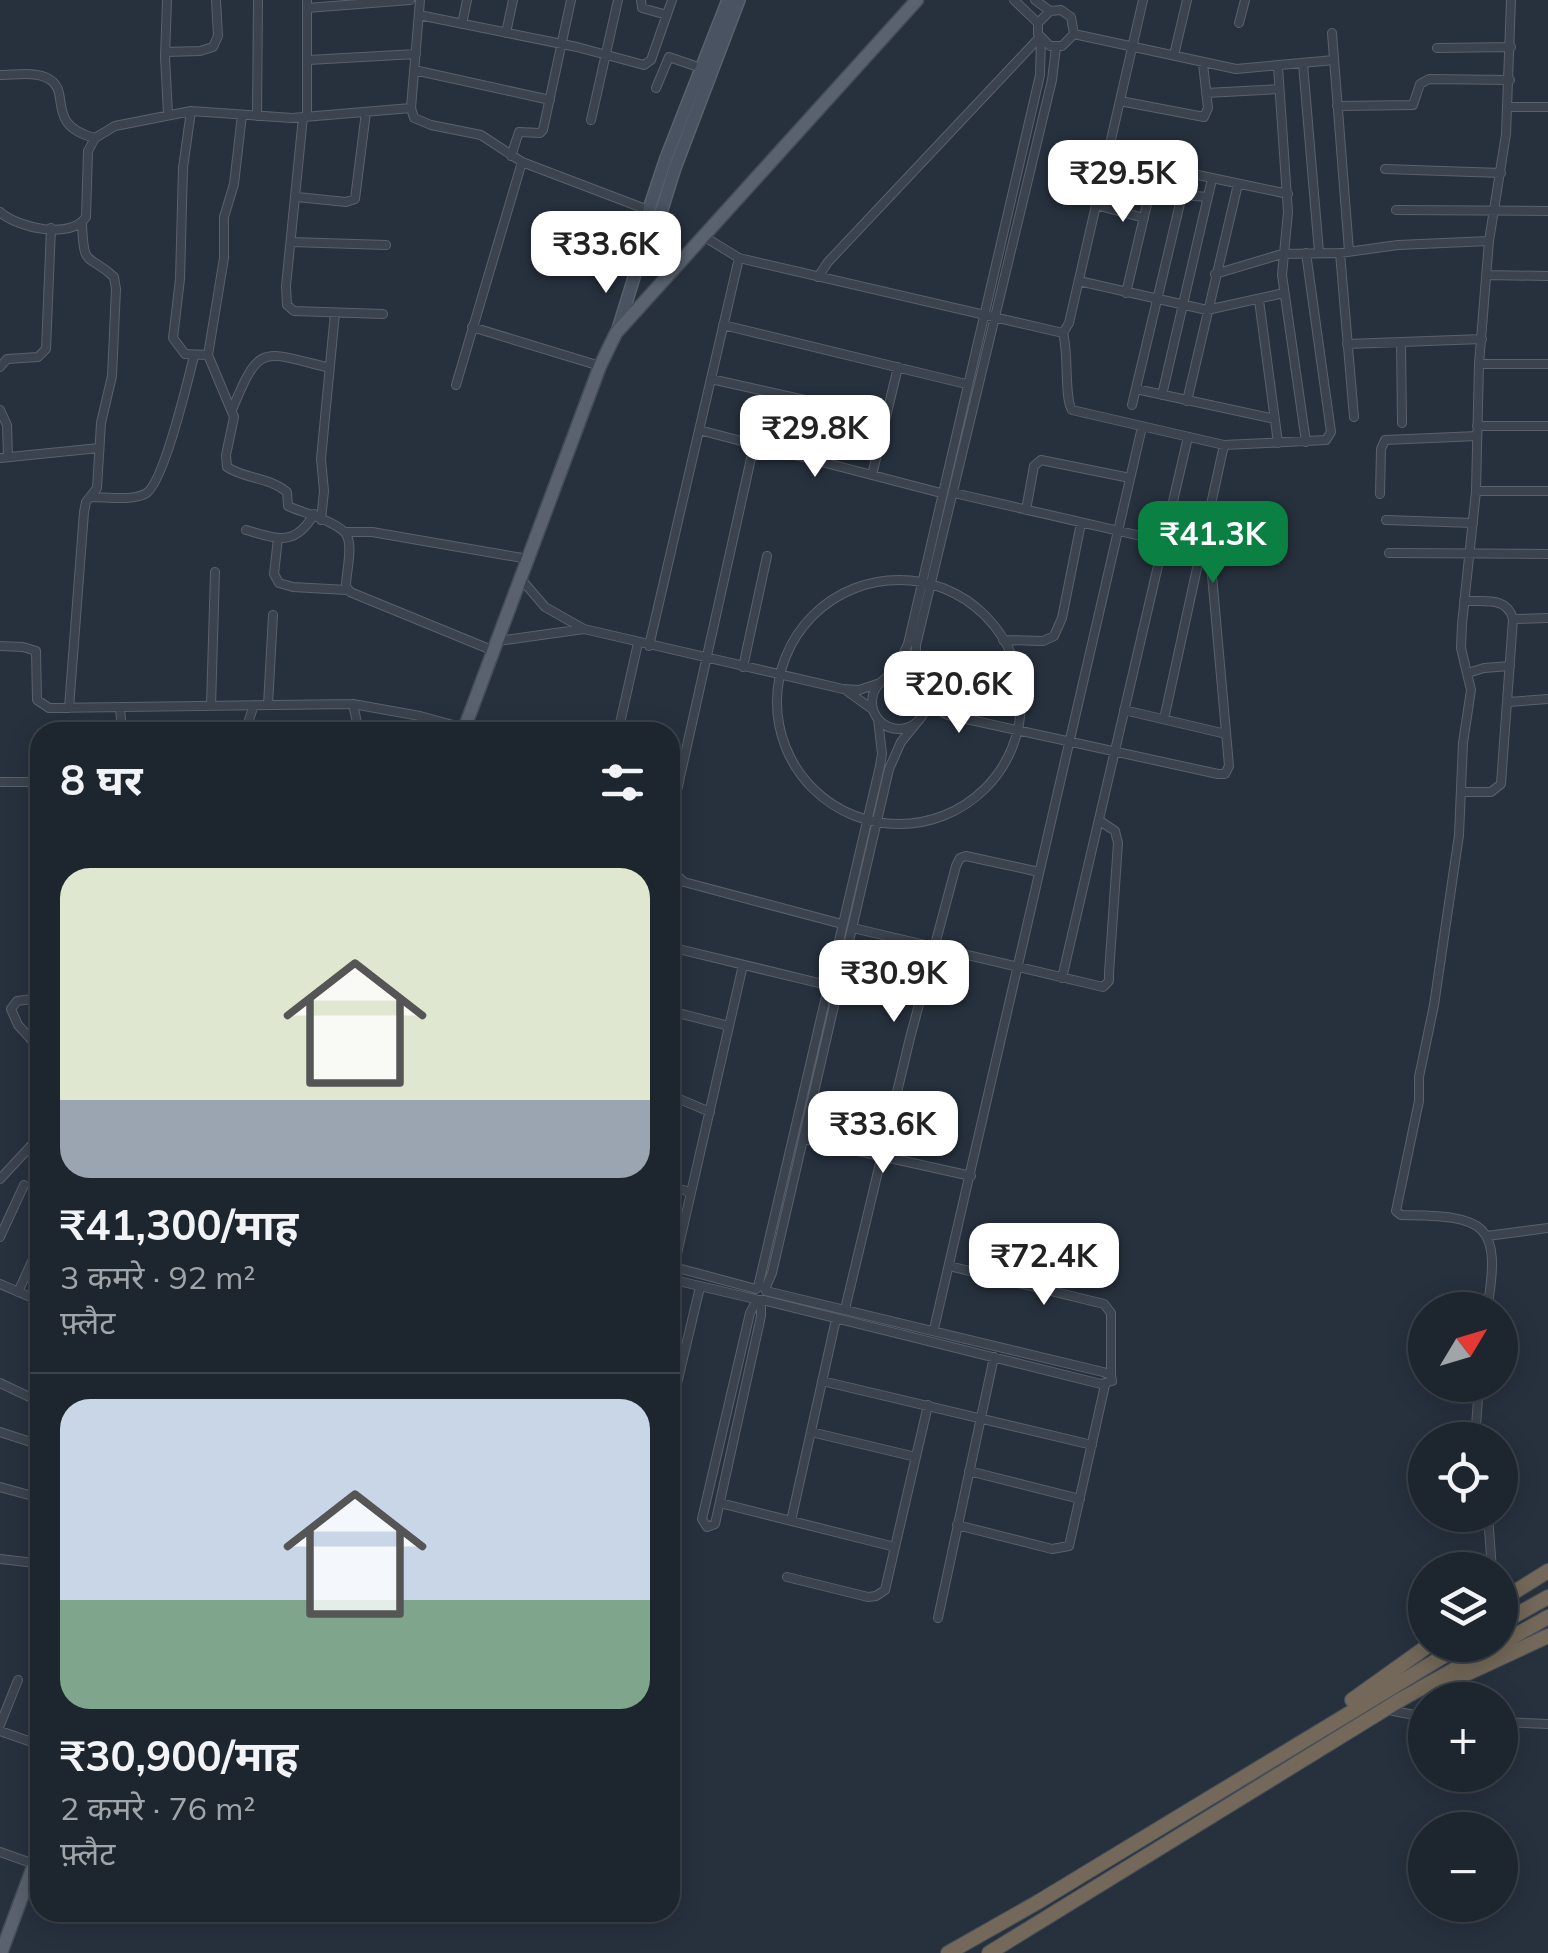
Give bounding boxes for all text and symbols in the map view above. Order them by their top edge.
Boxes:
pin: ₹29.5K [1042,140,1204,225]
text: ₹29.5K [1070,152,1176,192]
pin: ₹33.6K [525,211,687,296]
text: ₹33.6K [553,223,659,263]
pin: ₹29.8K [734,395,896,480]
text: ₹29.8K [762,407,868,447]
pin: ₹41.3K [1132,501,1294,586]
text: ₹41.3K [1160,513,1266,553]
pin: ₹20.6K [878,651,1040,736]
text: ₹20.6K [906,663,1012,703]
text: 8 घर [60,753,142,806]
icon: filters [595,755,650,810]
icon: home [265,933,445,1113]
pin: ₹30.9K [813,940,975,1025]
text: ₹30.9K [841,952,947,992]
pin: ₹33.6K [802,1091,964,1176]
text: ₹33.6K [830,1103,936,1143]
text: ₹41,300/माह [60,1198,298,1251]
pin: ₹72.4K [963,1223,1125,1308]
text: ₹72.4K [991,1235,1097,1275]
text: 3 कमरे · 92 m² [60,1257,255,1297]
north arrow [1408,1292,1518,1402]
map controls [1408,1292,1518,1922]
text: फ़्लैट [60,1302,115,1342]
button: locate [1408,1422,1518,1532]
icon: home [265,1464,445,1644]
button: layers [1408,1552,1518,1662]
button: + [1408,1682,1518,1792]
text: ₹30,900/माह [60,1729,298,1782]
text: 2 कमरे · 76 m² [60,1788,255,1828]
button: − [1408,1812,1518,1922]
text: फ़्लैट [60,1833,115,1873]

